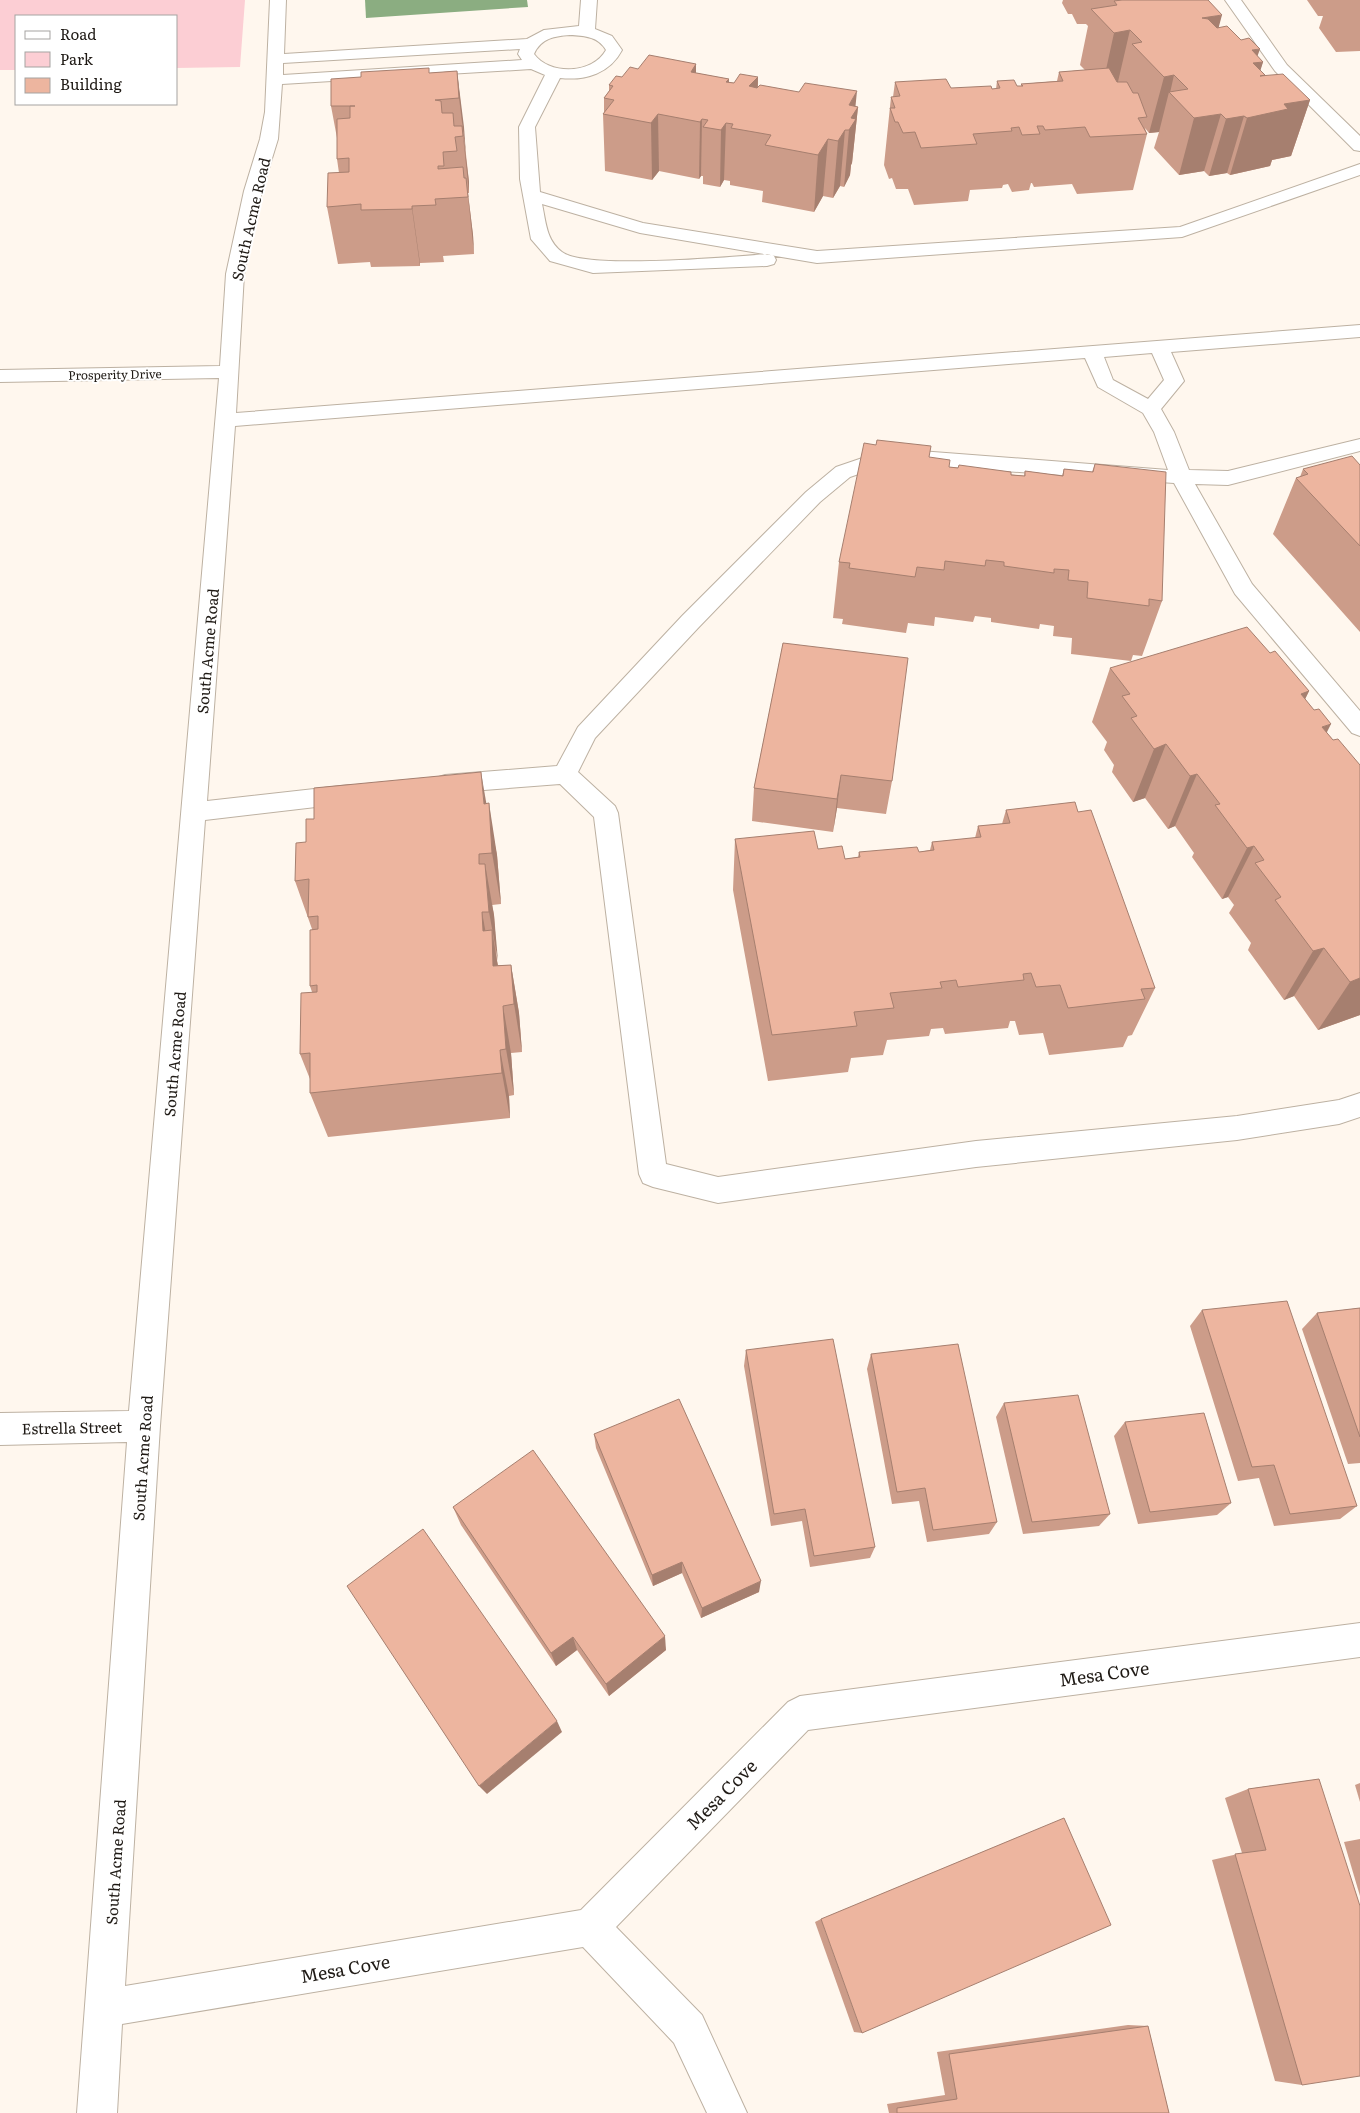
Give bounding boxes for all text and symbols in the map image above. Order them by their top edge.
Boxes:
legend [15,15,178,105]
text: Road [60,22,96,45]
text: Park [60,47,94,70]
text: Building [60,72,122,95]
street label: South Acme Road [225,155,275,283]
street label: Prosperity Drive [68,364,162,384]
street label: South Acme Road [190,587,224,715]
street label: South Acme Road [157,990,191,1118]
street label: South Acme Road [126,1394,158,1522]
street label: Estrella Street [22,1415,122,1439]
street label: Mesa Cove [1057,1653,1151,1693]
street label: Mesa Cove [679,1752,763,1836]
street label: South Acme Road [99,1798,131,1926]
street label: Mesa Cove [298,1947,392,1989]

